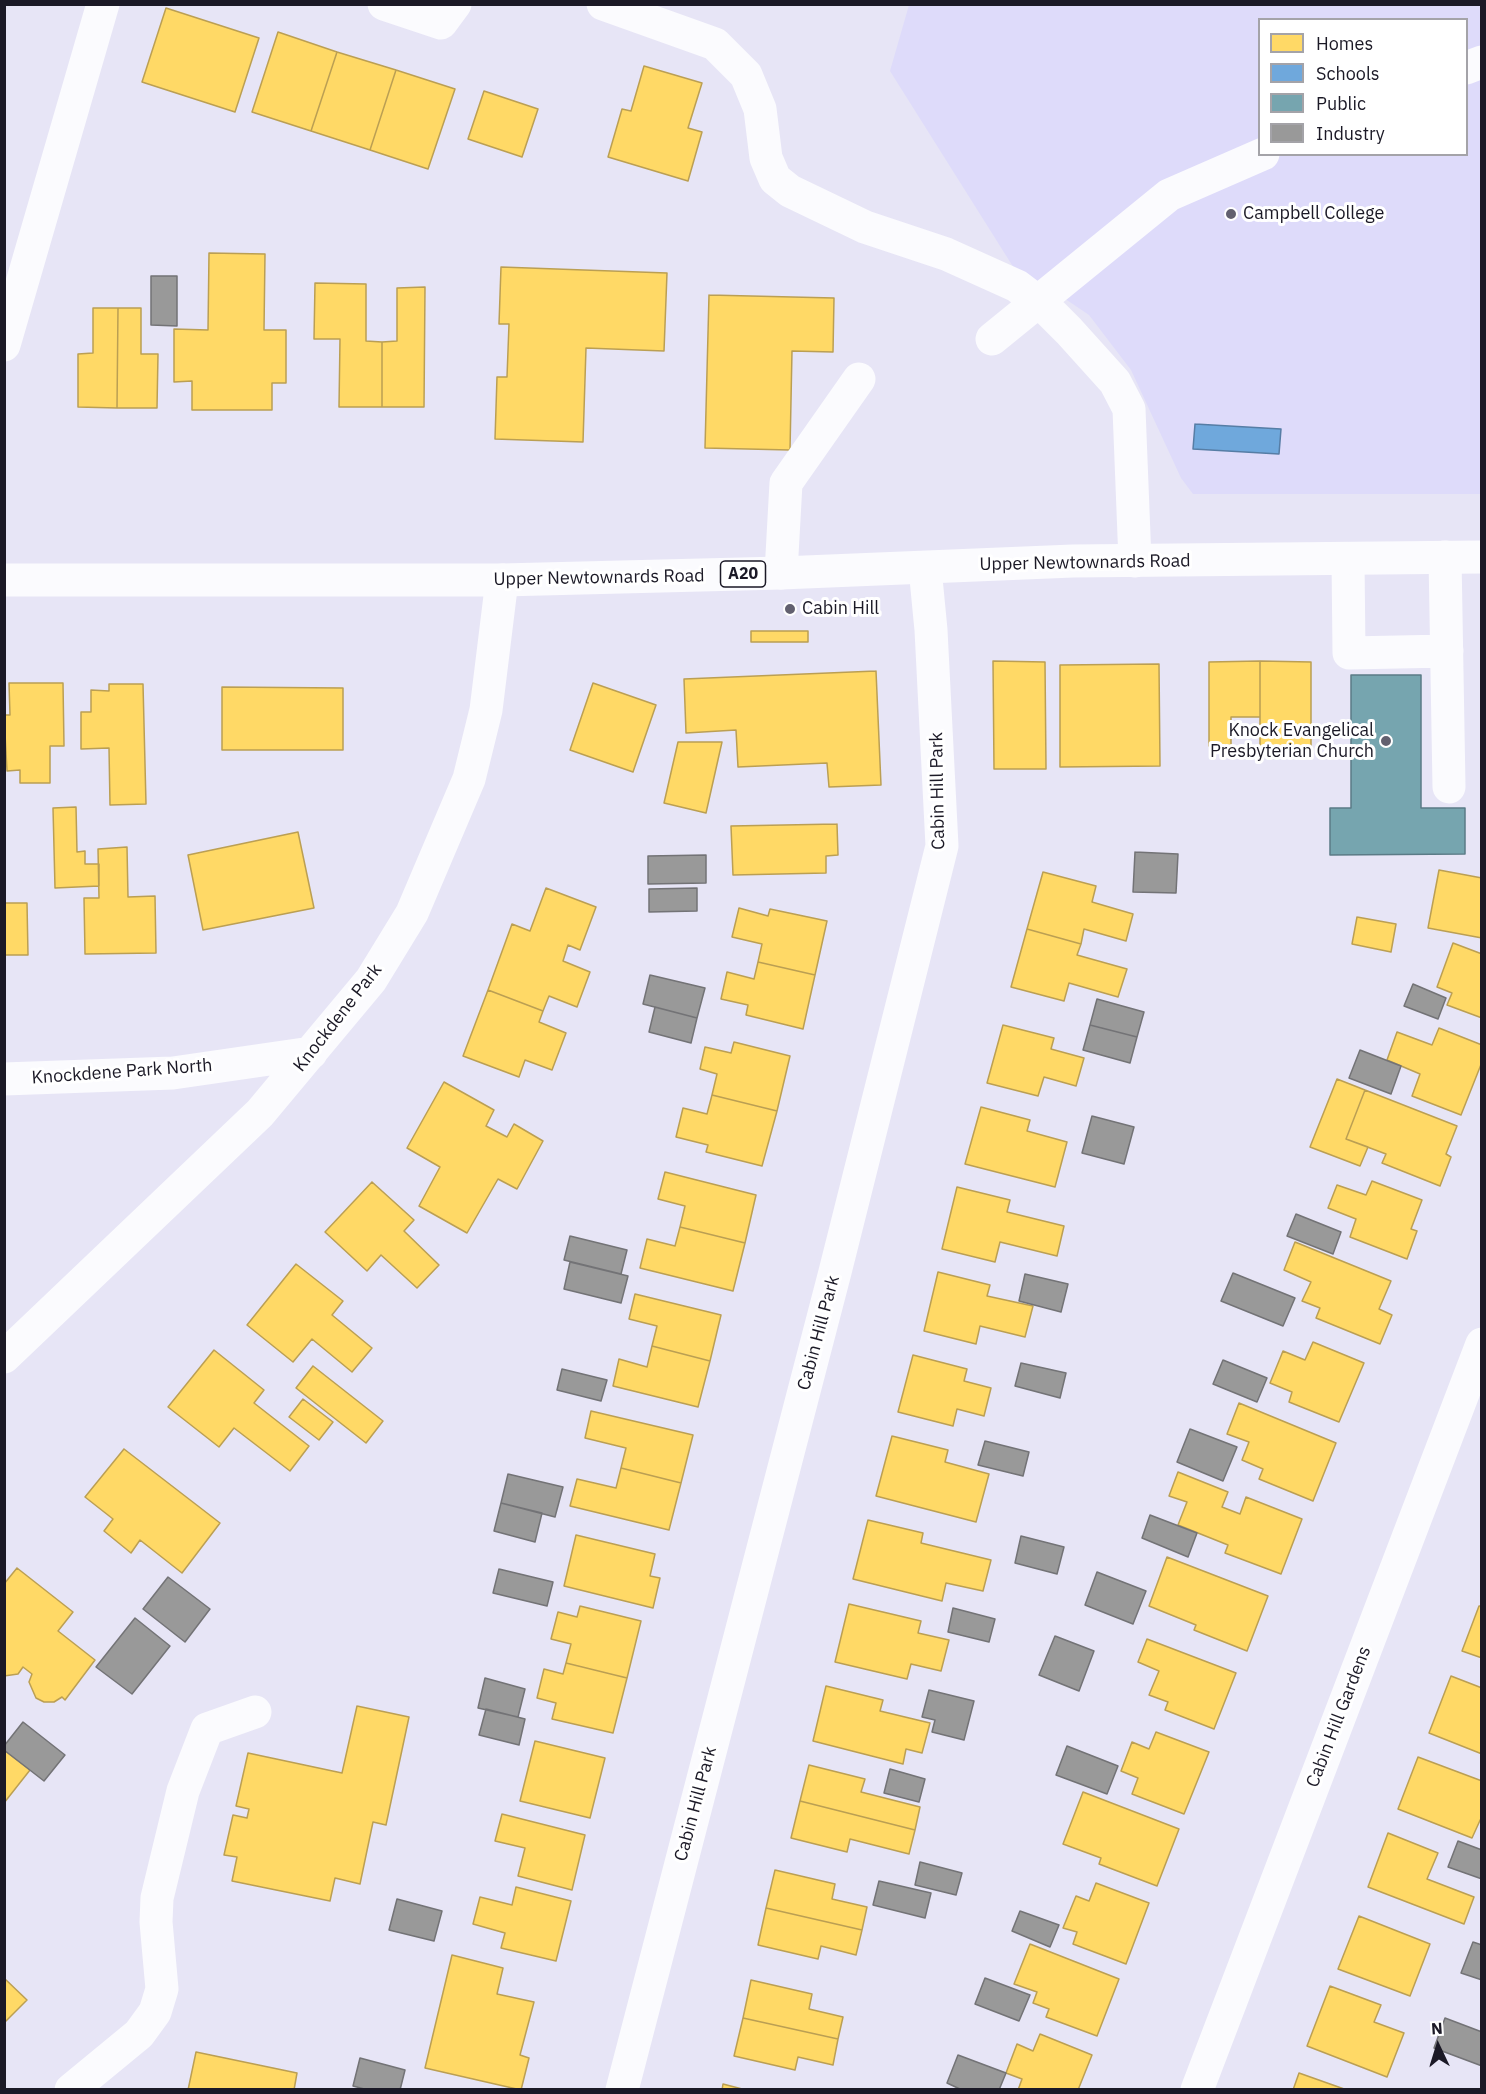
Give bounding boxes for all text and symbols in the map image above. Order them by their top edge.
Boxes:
legend [1258,18,1468,156]
text: Homes [1316,32,1373,55]
text: Schools [1316,62,1380,85]
text: Public [1316,92,1366,115]
text: Industry [1316,122,1385,145]
place label: Campbell College [1243,203,1384,225]
marker: Campbell College [1224,207,1238,221]
street label: Upper Newtownards Road [979,550,1191,576]
road number: A20 [720,561,766,587]
street label: Upper Newtownards Road [493,565,705,591]
place label: Cabin Hill [802,598,879,620]
marker: Cabin Hill [783,602,797,616]
place label: Knock Evangelical Presbyterian Church [1210,720,1374,762]
street label: Cabin Hill Park [926,732,950,850]
marker: Knock Evangelical Presbyterian Church [1379,734,1393,748]
street label: Knockdene Park [289,960,387,1076]
street label: Knockdene Park North [31,1055,213,1089]
street label: Cabin Hill Park [793,1273,845,1393]
street label: Cabin Hill Gardens [1302,1643,1376,1791]
street label: Cabin Hill Park [670,1744,722,1864]
north arrow [1408,2016,1468,2076]
text: N [1430,2018,1443,2038]

